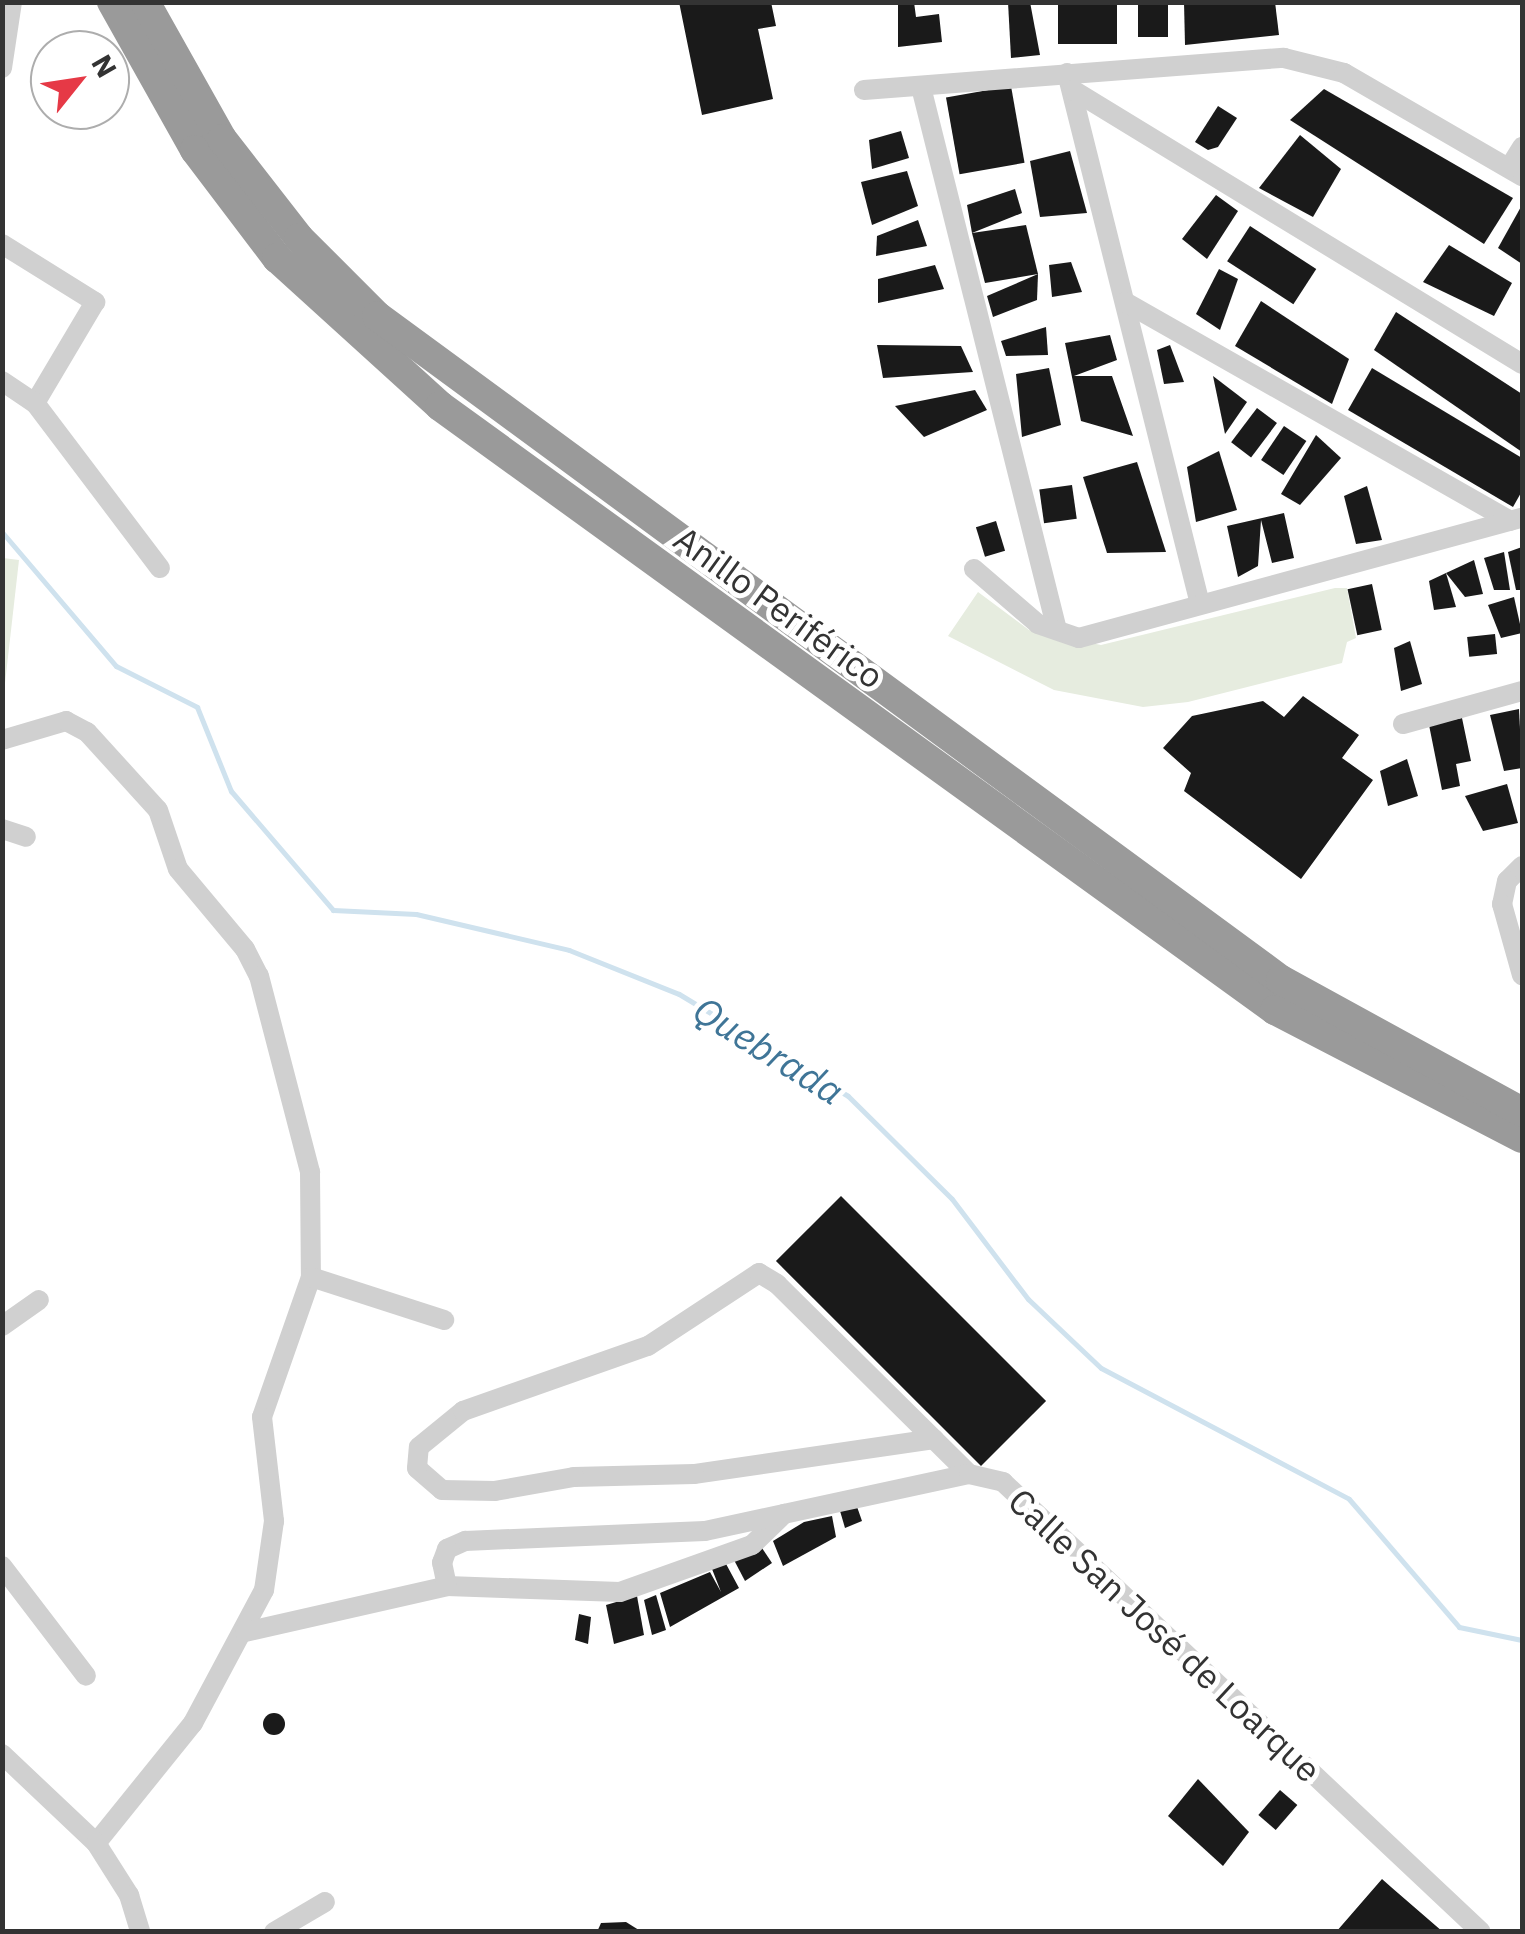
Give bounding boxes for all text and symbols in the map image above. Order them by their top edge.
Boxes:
north arrow [30,30,130,130]
text: N [84,48,126,84]
street label: Anillo Periférico [666,517,892,697]
water label: Quebrada [686,986,852,1114]
street label: Calle San José de Loarque [1000,1479,1330,1791]

